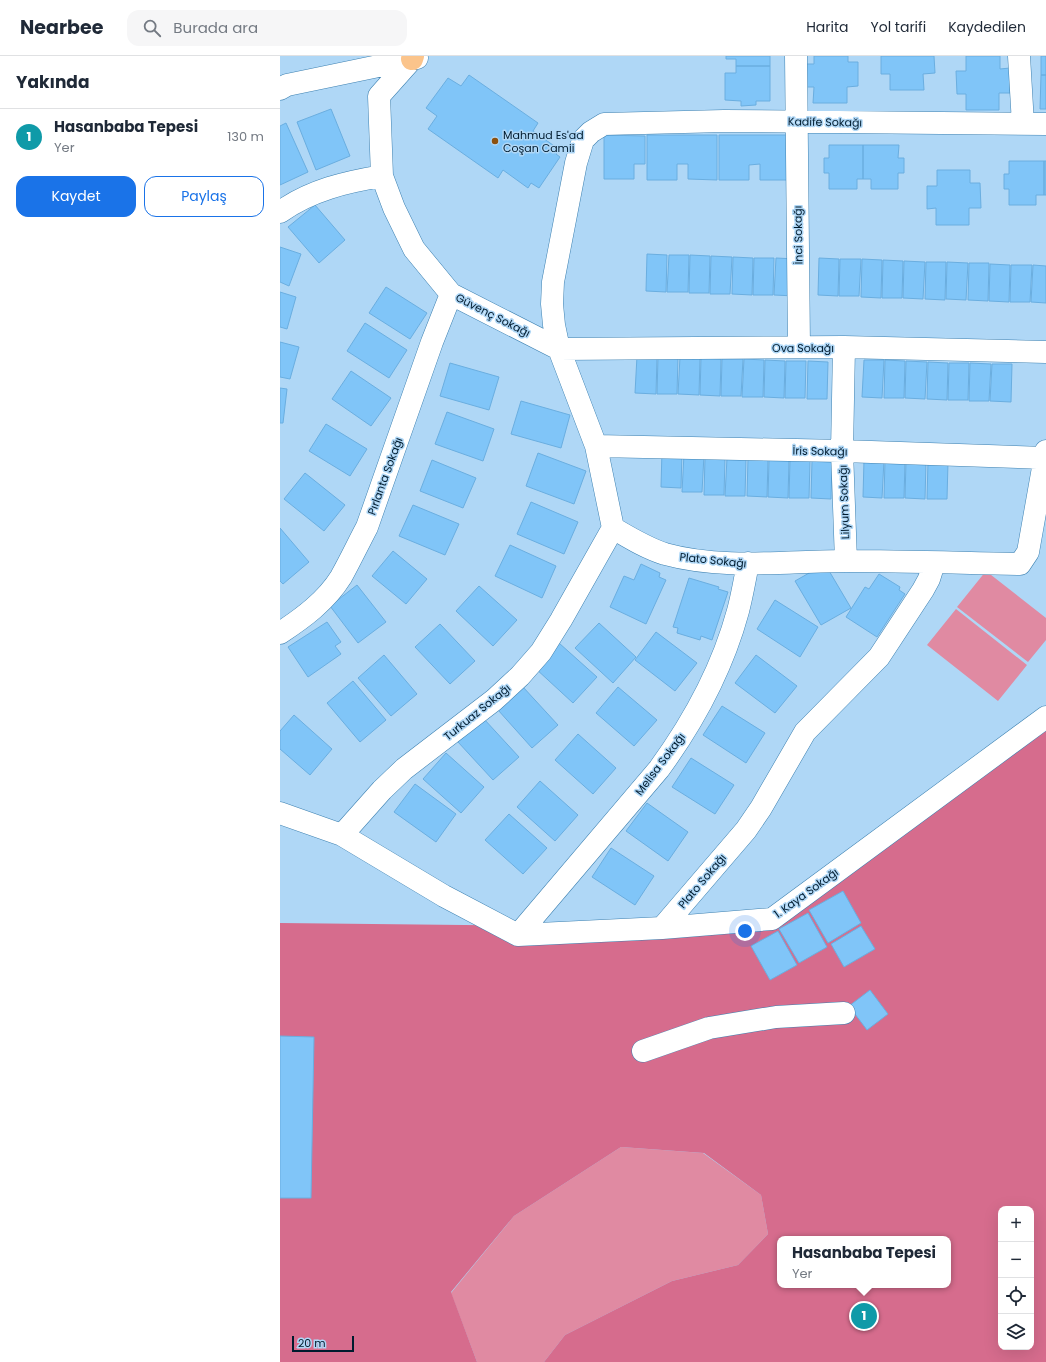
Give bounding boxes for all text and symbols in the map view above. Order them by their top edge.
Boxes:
search box [127,10,407,46]
text: Nearbee [20,14,103,41]
icon: search [141,17,163,39]
text: Burada ara [173,17,258,38]
text: Harita [806,17,849,37]
text: Yol tarifi [871,17,926,37]
text: Kaydedilen [948,17,1026,37]
text: Yakında [16,70,89,94]
street label: Kadife Sokağı [788,113,862,131]
text: Hasanbaba Tepesi [54,116,198,137]
text: 1 [27,127,31,146]
text: 130 m [227,127,264,146]
place label: Mahmud Es'ad Coşan Camii [503,127,584,156]
marker: Mahmud Es'ad Coşan Camii [490,136,500,146]
text: Yer [54,138,75,157]
button: Kaydet [16,176,136,217]
button: Paylaş [144,176,264,217]
street label: İnci Sokağı [789,205,807,265]
street label: Güvenç Sokağı [453,289,533,341]
street label: Ova Sokağı [772,340,834,356]
street label: Pırlanta Sokağı [364,435,406,517]
street label: İris Sokağı [792,443,848,459]
street label: Lilyum Sokağı [835,465,853,539]
street label: Plato Sokağı [679,549,747,571]
street label: Turkuaz Sokağı [440,680,514,744]
street label: Melisa Sokağı [631,729,689,799]
street label: Plato Sokağı [674,850,730,912]
street label: 1. Kaya Sokağı [771,864,841,922]
your location [735,921,755,941]
map controls [998,1206,1034,1350]
button: + [998,1206,1034,1242]
popup [777,1236,951,1288]
text: Hasanbaba Tepesi [792,1242,936,1263]
button: − [998,1242,1034,1278]
text: Yer [792,1264,812,1283]
button: locate [998,1278,1034,1314]
pin: 1 [851,1301,877,1331]
button: layers [998,1314,1034,1350]
scale bar [292,1334,354,1353]
text: 20 m [298,1335,326,1351]

